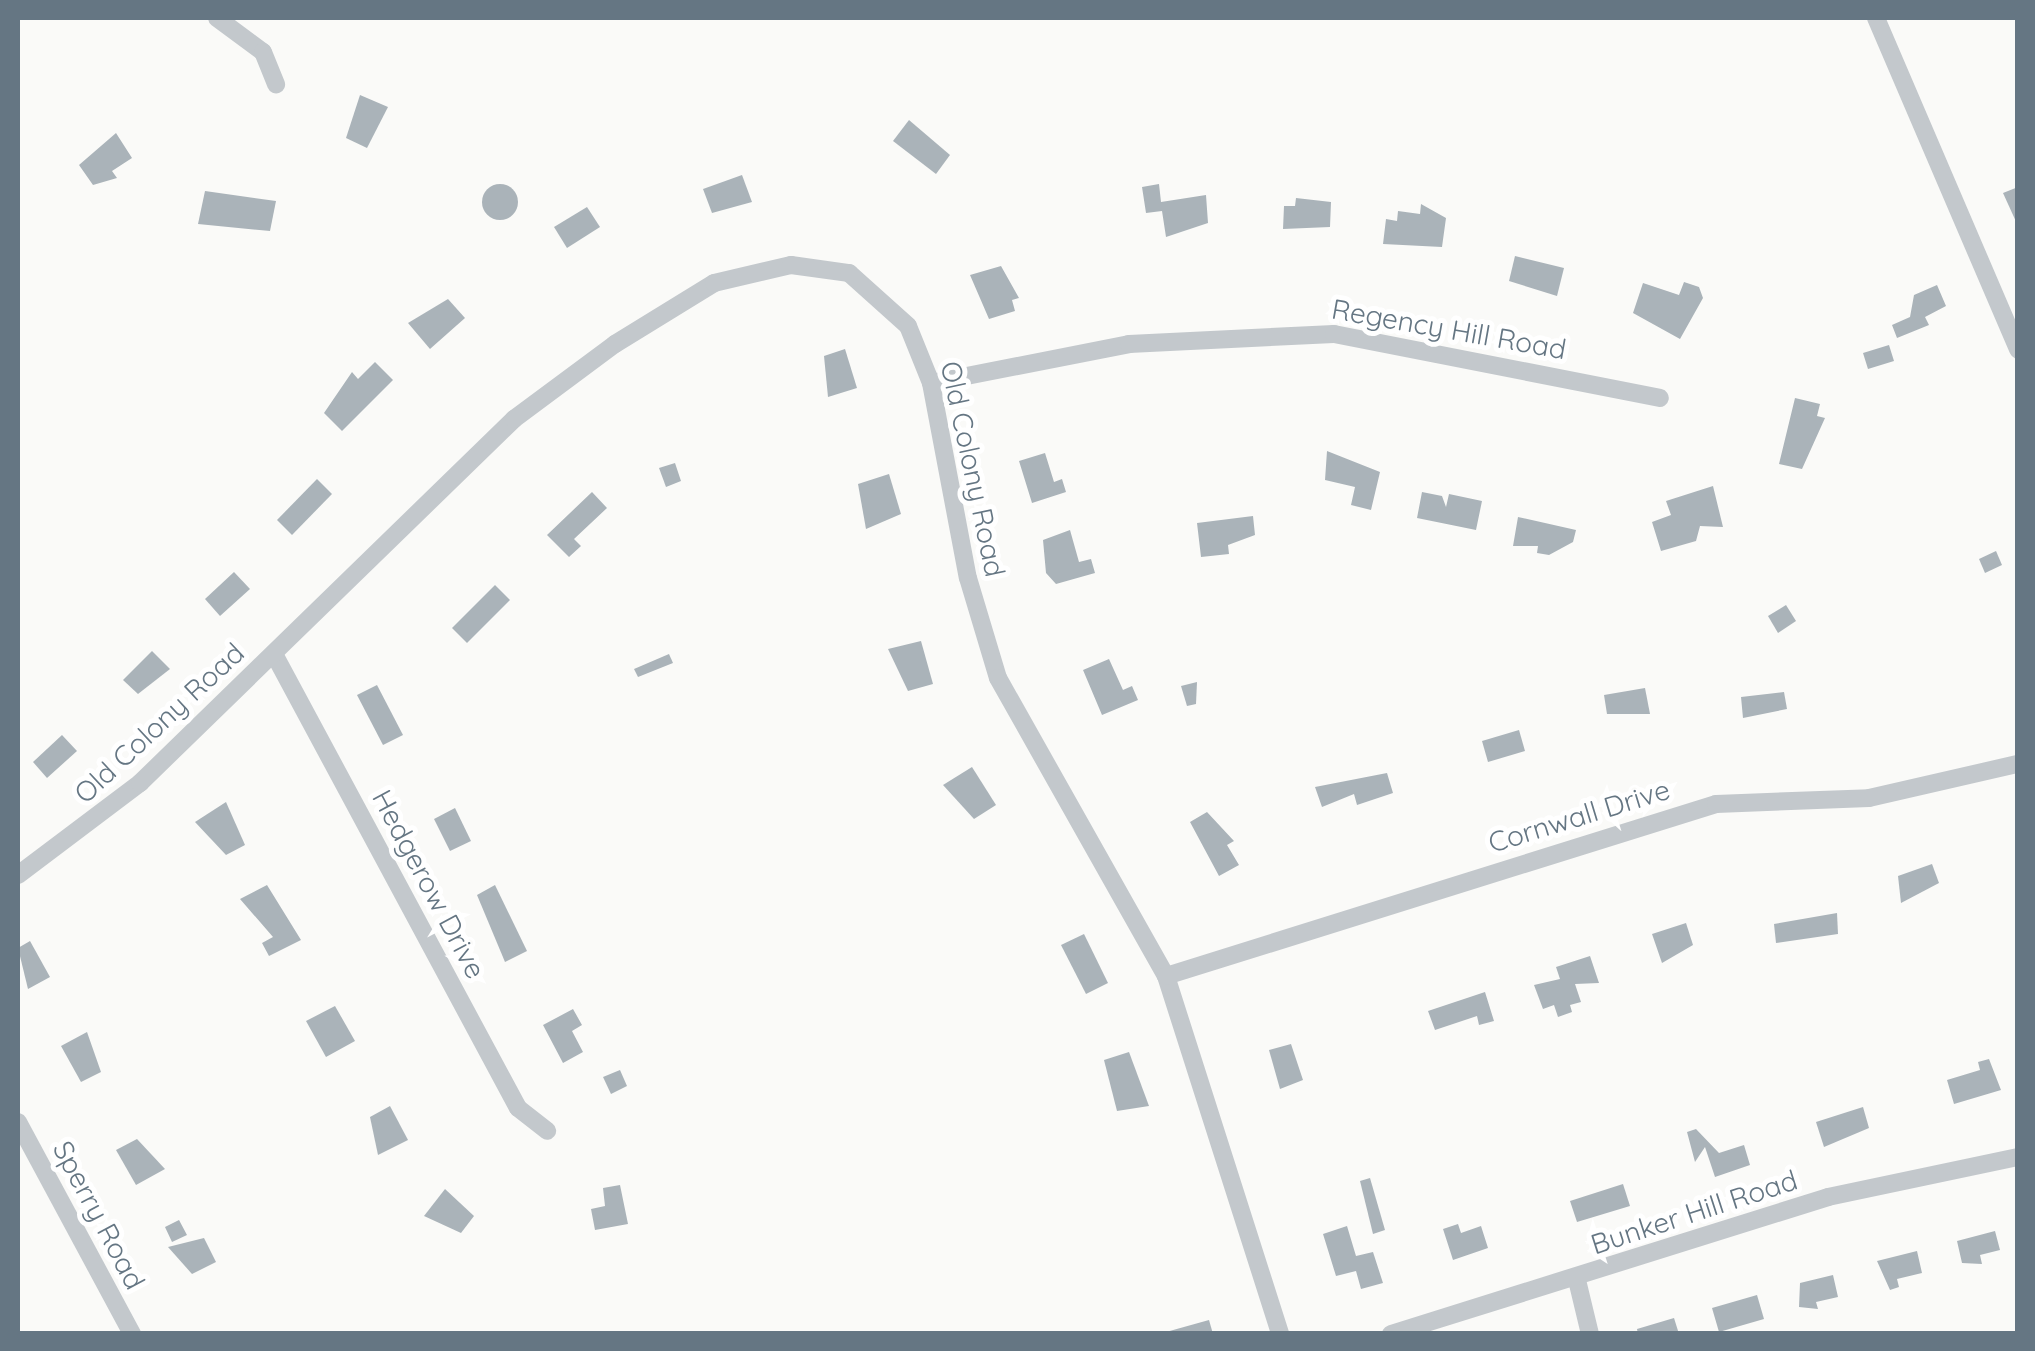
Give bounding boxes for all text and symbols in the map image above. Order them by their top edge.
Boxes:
street label: Regency Hill Road [1329,292,1569,366]
street label: Old Colony Road [934,358,1012,580]
street label: Old Colony Road [67,636,251,810]
street label: Cornwall Drive [1484,772,1674,860]
street label: Hedgerow Drive [365,784,493,984]
street label: Sperry Road [46,1135,152,1295]
street label: Bunker Hill Road [1587,1163,1801,1261]

